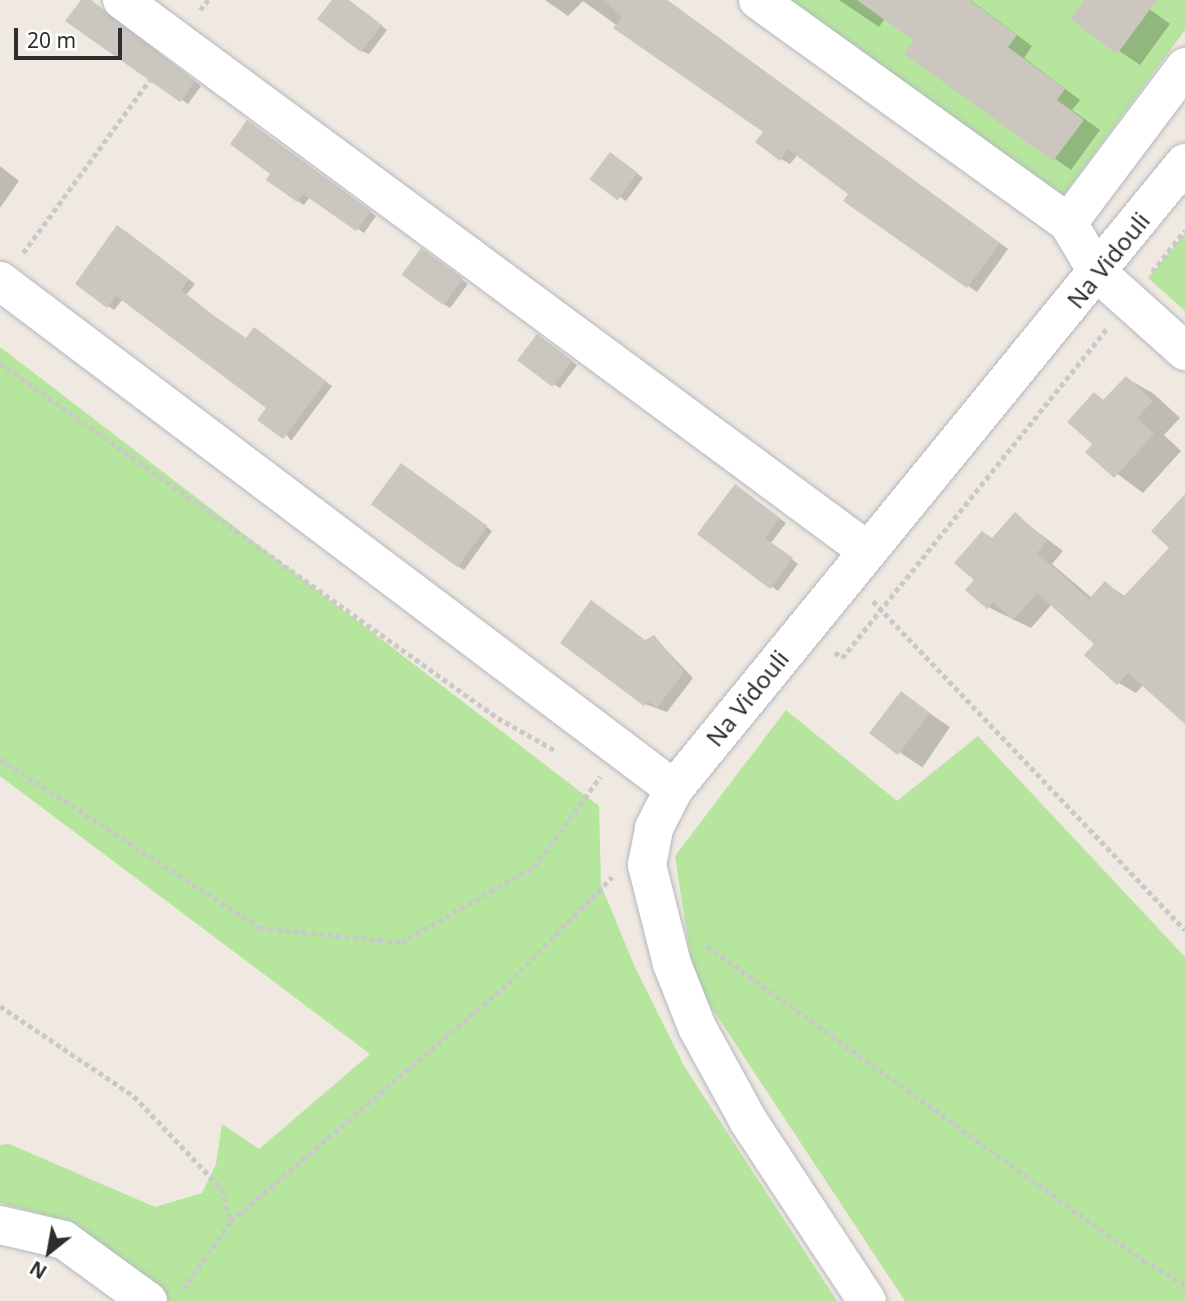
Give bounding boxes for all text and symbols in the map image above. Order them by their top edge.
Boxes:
scale bar [18,14,126,58]
text: 20 m [27,26,76,54]
street label: Na Vidouli [1061,206,1155,314]
street label: Na Vidouli [700,644,794,752]
north arrow [14,1217,84,1287]
text: N [25,1255,52,1285]

